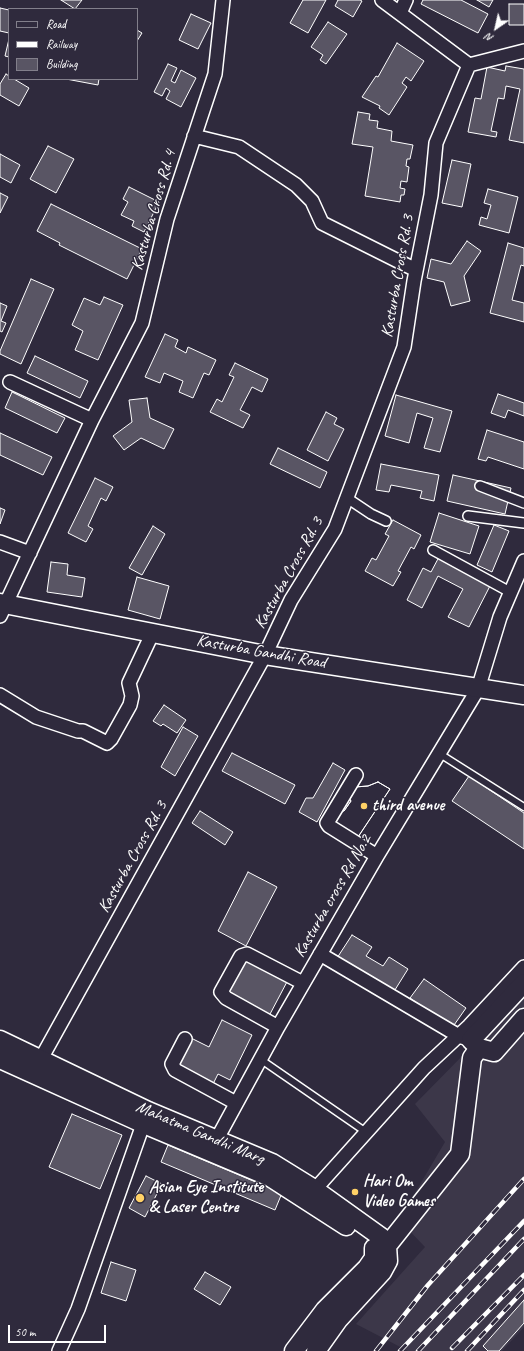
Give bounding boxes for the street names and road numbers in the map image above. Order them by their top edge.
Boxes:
street label: Kasturba Cross Rd. 4 [127,148,181,272]
street label: Kasturba Cross Rd. 3 [377,213,419,339]
street label: Kasturba Cross Rd. 3 [250,514,328,632]
street label: Kasturba Gandhi Road [195,631,327,673]
street label: Kasturba Cross Rd. 3 [94,798,172,916]
street label: Kasturba cross Rd No.2 [290,831,376,961]
street label: Mahatma Gandhi Marg [133,1097,267,1169]

